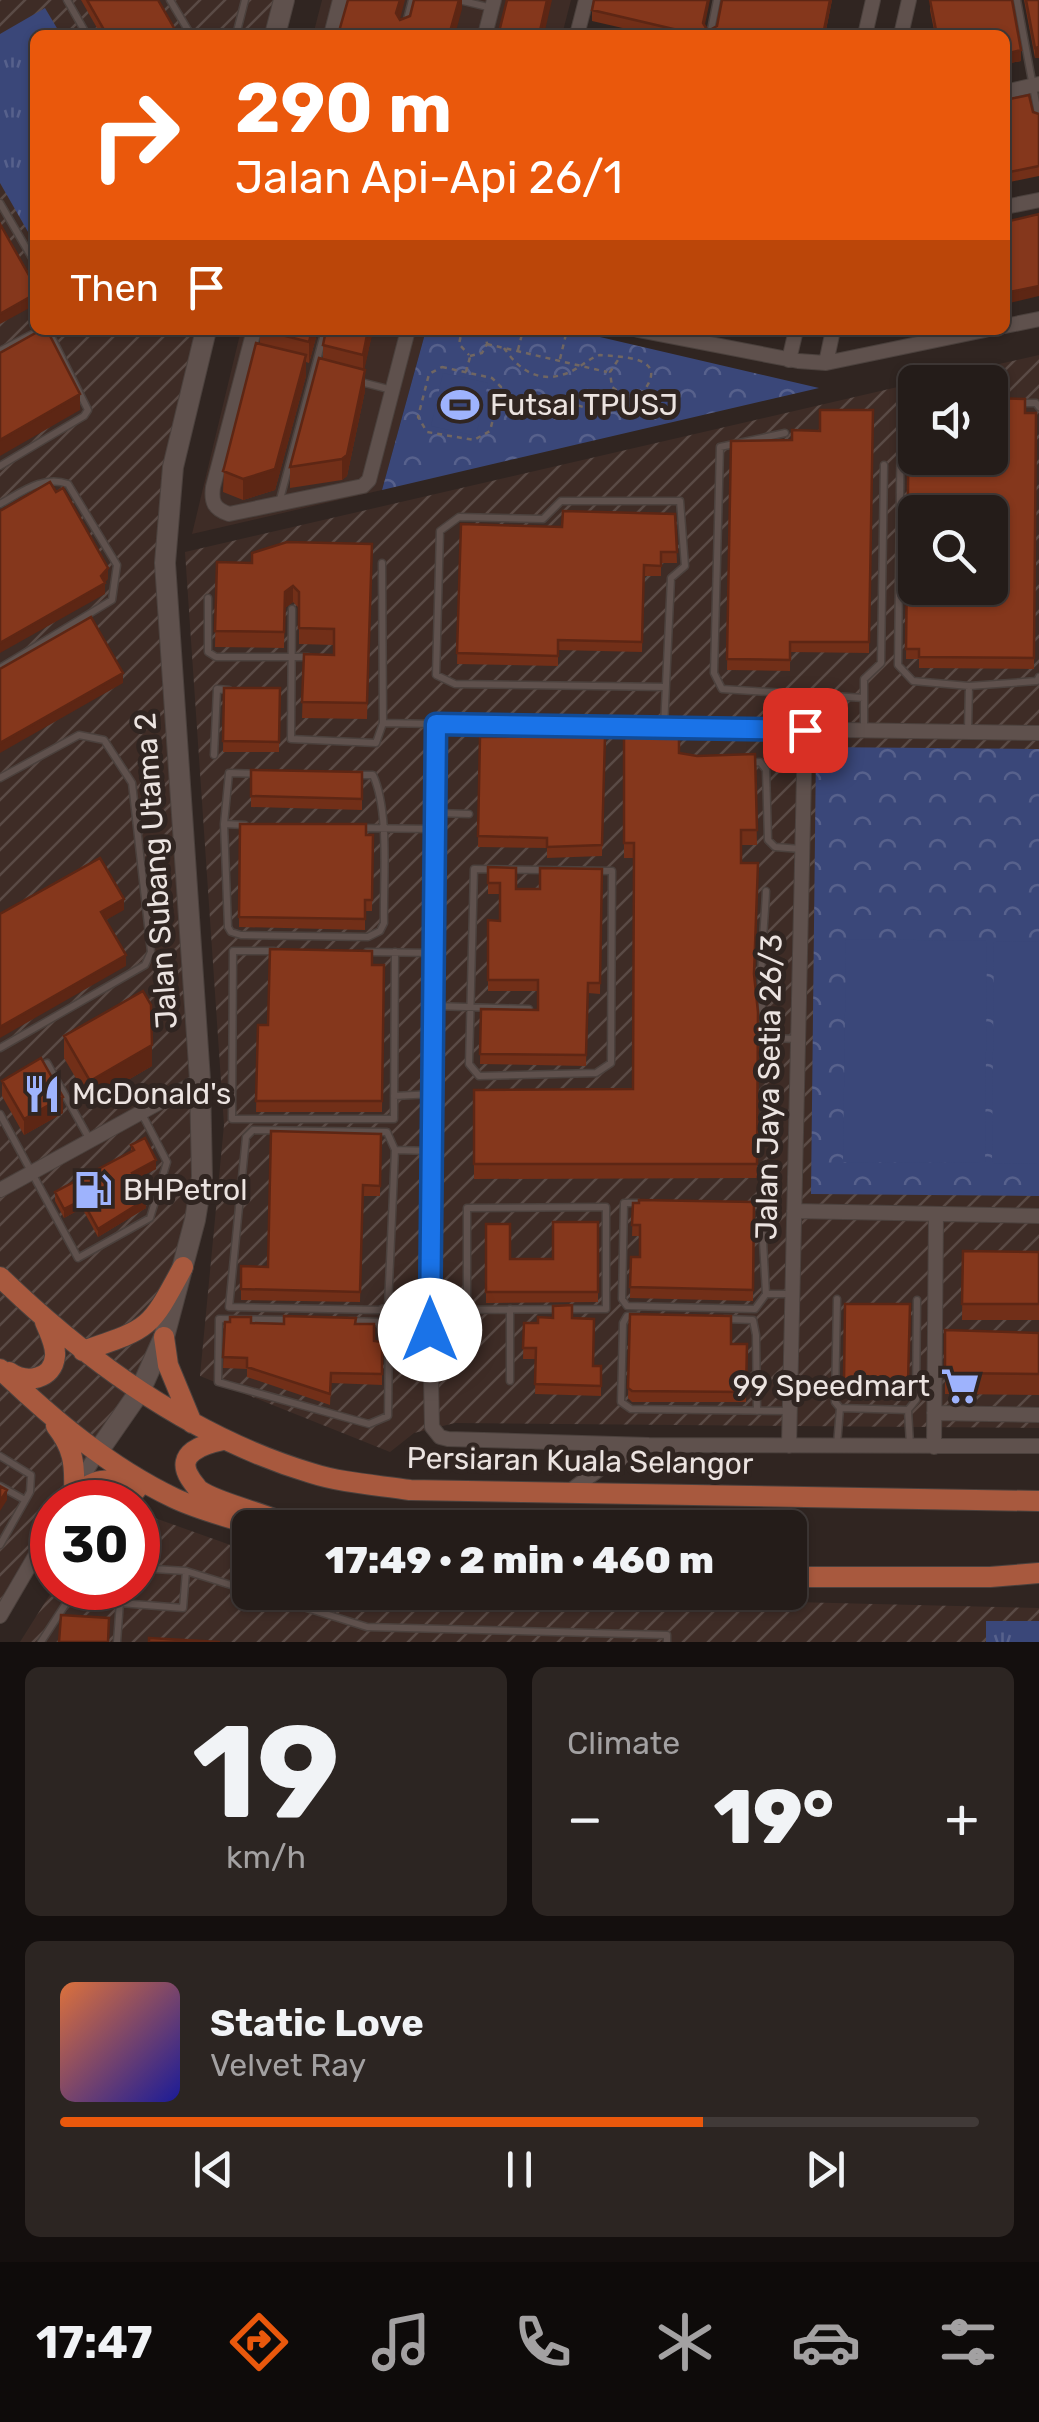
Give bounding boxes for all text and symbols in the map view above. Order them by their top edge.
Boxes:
text: 290 m [235,67,452,150]
icon: right [70,70,200,200]
text: Jalan Api-Api 26/1 [235,151,623,204]
icon: arrive [179,260,234,315]
text: Then [70,265,159,311]
map controls [898,365,1008,605]
button: sound [898,365,1008,475]
sports icon: Futsal TPUSJ [439,384,481,426]
place label: Futsal TPUSJ [490,387,678,423]
button: search [898,495,1008,605]
pin [763,688,848,773]
icon: arrive [778,703,833,758]
street label: Jalan Subang Utama 2 [127,712,185,1030]
street label: Jalan Jaya Setia 26/3 [748,934,790,1240]
restaurant icon: McDonald's [21,1073,63,1115]
place label: McDonald's [72,1076,231,1112]
fuel station icon: BHPetrol [72,1169,114,1211]
place label: BHPetrol [123,1172,248,1208]
position arrow [378,1278,482,1382]
supermarket icon: 99 Speedmart [939,1365,981,1407]
place label: 99 Speedmart [733,1368,930,1404]
street label: Persiaran Kuala Selangor [406,1440,754,1482]
speed limit sign: 30 [30,1480,160,1610]
text: 17:49 · 2 min · 460 m [325,1537,714,1583]
text: 19 [192,1695,340,1850]
text: Climate [567,1724,680,1762]
text: 19° [713,1773,834,1862]
text: − [567,1786,603,1851]
text: + [945,1786,979,1851]
text: km/h [226,1838,306,1876]
text: Static Love [210,2000,424,2046]
text: Velvet Ray [210,2046,366,2084]
icon: previous [186,2142,241,2197]
icon: pause [492,2142,547,2197]
icon: next [798,2142,853,2197]
icon: directions [224,2307,294,2377]
icon: music [366,2307,436,2377]
icon: phone [508,2307,578,2377]
icon: climate [650,2307,720,2377]
icon: car [791,2307,861,2377]
icon: filters [933,2307,1003,2377]
text: 17:47 [36,2316,153,2369]

